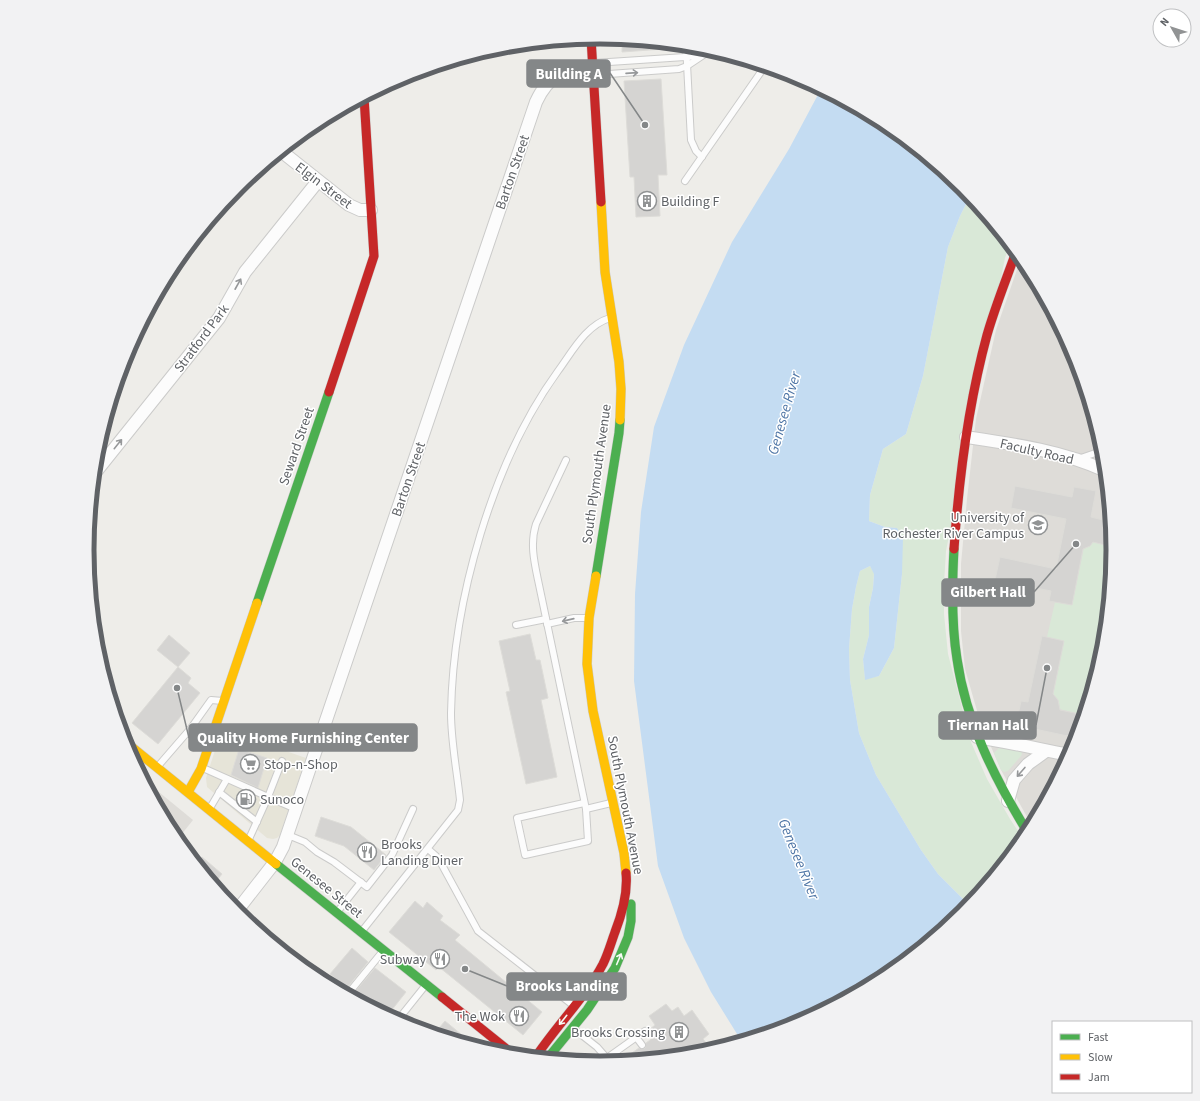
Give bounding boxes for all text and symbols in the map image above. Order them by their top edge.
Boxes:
north arrow [1152,8,1192,48]
text: N [1156,14,1173,30]
callout: Building A [527,60,610,87]
text: Building A [536,64,603,85]
one-way arrow [625,69,638,76]
street label: Barton Street [491,132,535,212]
street label: Elgin Street [291,158,356,214]
building icon: Building F [636,190,658,212]
place label: Building F [661,192,720,212]
one-way arrow [235,278,242,290]
street label: Stratford Park [169,300,234,377]
water label: Genesee River [763,368,807,457]
street label: South Plymouth Avenue [577,403,617,545]
street label: Seward Street [274,404,320,488]
street label: Faculty Road [998,434,1076,470]
one-way arrow [114,438,123,449]
street label: Barton Street [387,439,431,519]
place label: University of Rochester River Campus [883,508,1025,544]
school or university icon: University of Rochester River Campus [1027,514,1049,536]
callout: Gilbert Hall [942,579,1034,606]
text: Gilbert Hall [950,582,1027,603]
one-way arrow [561,616,574,624]
callout: Tiernan Hall [939,712,1036,739]
text: Tiernan Hall [948,715,1029,736]
callout: Quality Home Furnishing Center [189,724,417,751]
text: Quality Home Furnishing Center [197,728,409,749]
street label: South Plymouth Avenue [602,734,648,876]
supermarket icon: Stop-n-Shop [239,753,261,775]
place label: Stop-n-Shop [264,755,338,775]
one-way arrow [1016,767,1025,777]
fuel station icon: Sunoco [235,788,257,810]
place label: Sunoco [260,790,304,810]
water label: Genesee River [773,816,825,904]
place label: Brooks Landing Diner [381,835,463,871]
restaurant icon: Brooks Landing Diner [356,841,378,863]
street label: Genesee Street [286,852,367,923]
restaurant icon: Subway [429,948,451,970]
place label: Subway [380,950,426,970]
one-way arrow [616,954,623,966]
callout: Brooks Landing [507,973,626,1000]
text: Brooks Landing [516,976,619,997]
restaurant icon: The Wok [508,1005,530,1027]
place label: The Wok [455,1007,505,1027]
one-way arrow [559,1015,567,1026]
building icon: Brooks Crossing [668,1021,690,1043]
legend [1052,1021,1192,1093]
place label: Brooks Crossing [571,1023,665,1043]
text: Fast [1088,1029,1108,1046]
text: Slow [1088,1049,1113,1066]
text: Jam [1088,1069,1110,1086]

